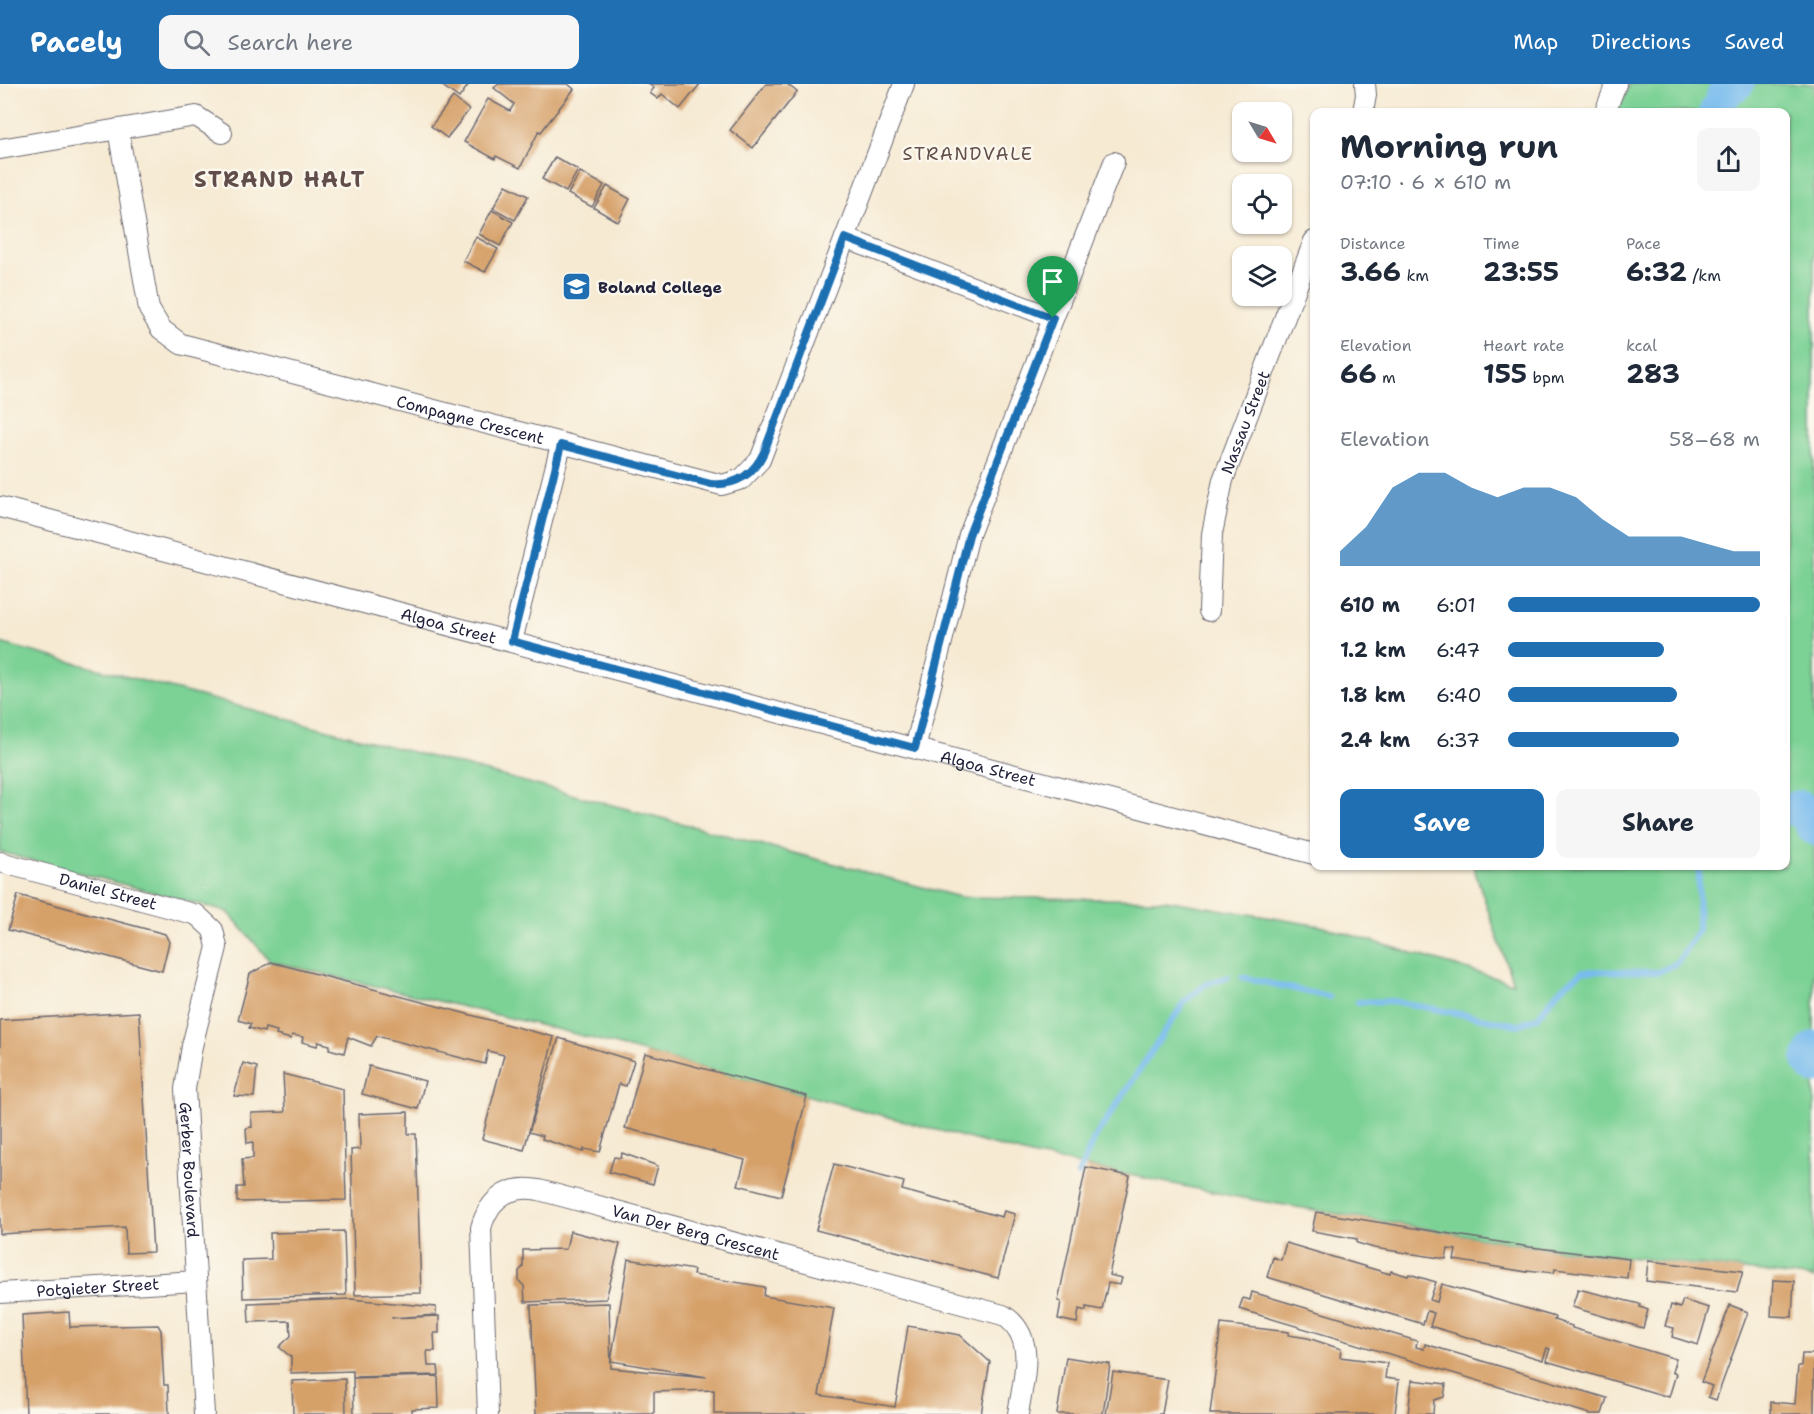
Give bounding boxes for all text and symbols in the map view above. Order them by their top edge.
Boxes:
search box [159,15,579,69]
text: Pacely [30,23,123,61]
icon: search [180,26,213,59]
text: Search here [228,28,353,57]
text: Map [1513,28,1558,56]
text: Directions [1591,28,1691,56]
text: Saved [1724,28,1784,56]
north arrow [1232,102,1292,162]
map controls [1232,102,1292,306]
text: Morning run [1340,124,1558,169]
button: share [1697,128,1760,191]
district label: STRANDVALE [902,142,1034,166]
district label: STRAND HALT [194,165,366,194]
text: 07:10 · 6 × 610 m [1340,169,1511,195]
button: locate [1232,174,1292,234]
text: Distance [1340,233,1406,254]
text: Time [1483,233,1520,254]
text: Pace [1626,233,1661,254]
button: layers [1232,246,1292,306]
text: 3.66 [1340,254,1401,289]
text: 23:55 [1483,254,1559,289]
text: 6:32 [1626,254,1687,289]
pin [1027,256,1078,318]
icon: arrive [1036,265,1069,298]
text: km [1401,265,1429,286]
text: /km [1687,265,1721,286]
school or university icon: Boland College [561,271,593,303]
place label: Boland College [598,277,722,298]
text: Elevation [1340,335,1412,356]
text: Heart rate [1483,335,1565,356]
text: kcal [1626,335,1657,356]
text: 66 [1340,356,1377,391]
text: 155 [1483,356,1527,391]
text: 283 [1626,356,1680,391]
text: m [1377,367,1396,388]
text: bpm [1527,367,1565,388]
street label: Nassau Street [1216,368,1274,477]
street label: Compagne Crescent [394,390,546,449]
text: Elevation [1340,426,1430,452]
text: 58–68 m [1669,426,1760,452]
text: 610 m [1340,592,1400,618]
text: 6:01 [1436,592,1476,618]
street label: Algoa Street [399,603,499,648]
text: 1.2 km [1340,637,1406,663]
text: 6:47 [1436,637,1480,663]
text: 1.8 km [1340,682,1406,708]
text: 6:40 [1436,682,1481,708]
text: 2.4 km [1340,727,1410,753]
text: 6:37 [1436,727,1480,753]
street label: Algoa Street [938,745,1038,791]
button: Save [1340,789,1544,858]
button: Share [1556,789,1760,858]
street label: Daniel Street [57,868,159,914]
street label: Gerber Boulevard [175,1101,204,1238]
street label: Van Der Berg Crescent [609,1200,782,1265]
street label: Potgieter Street [36,1273,160,1301]

